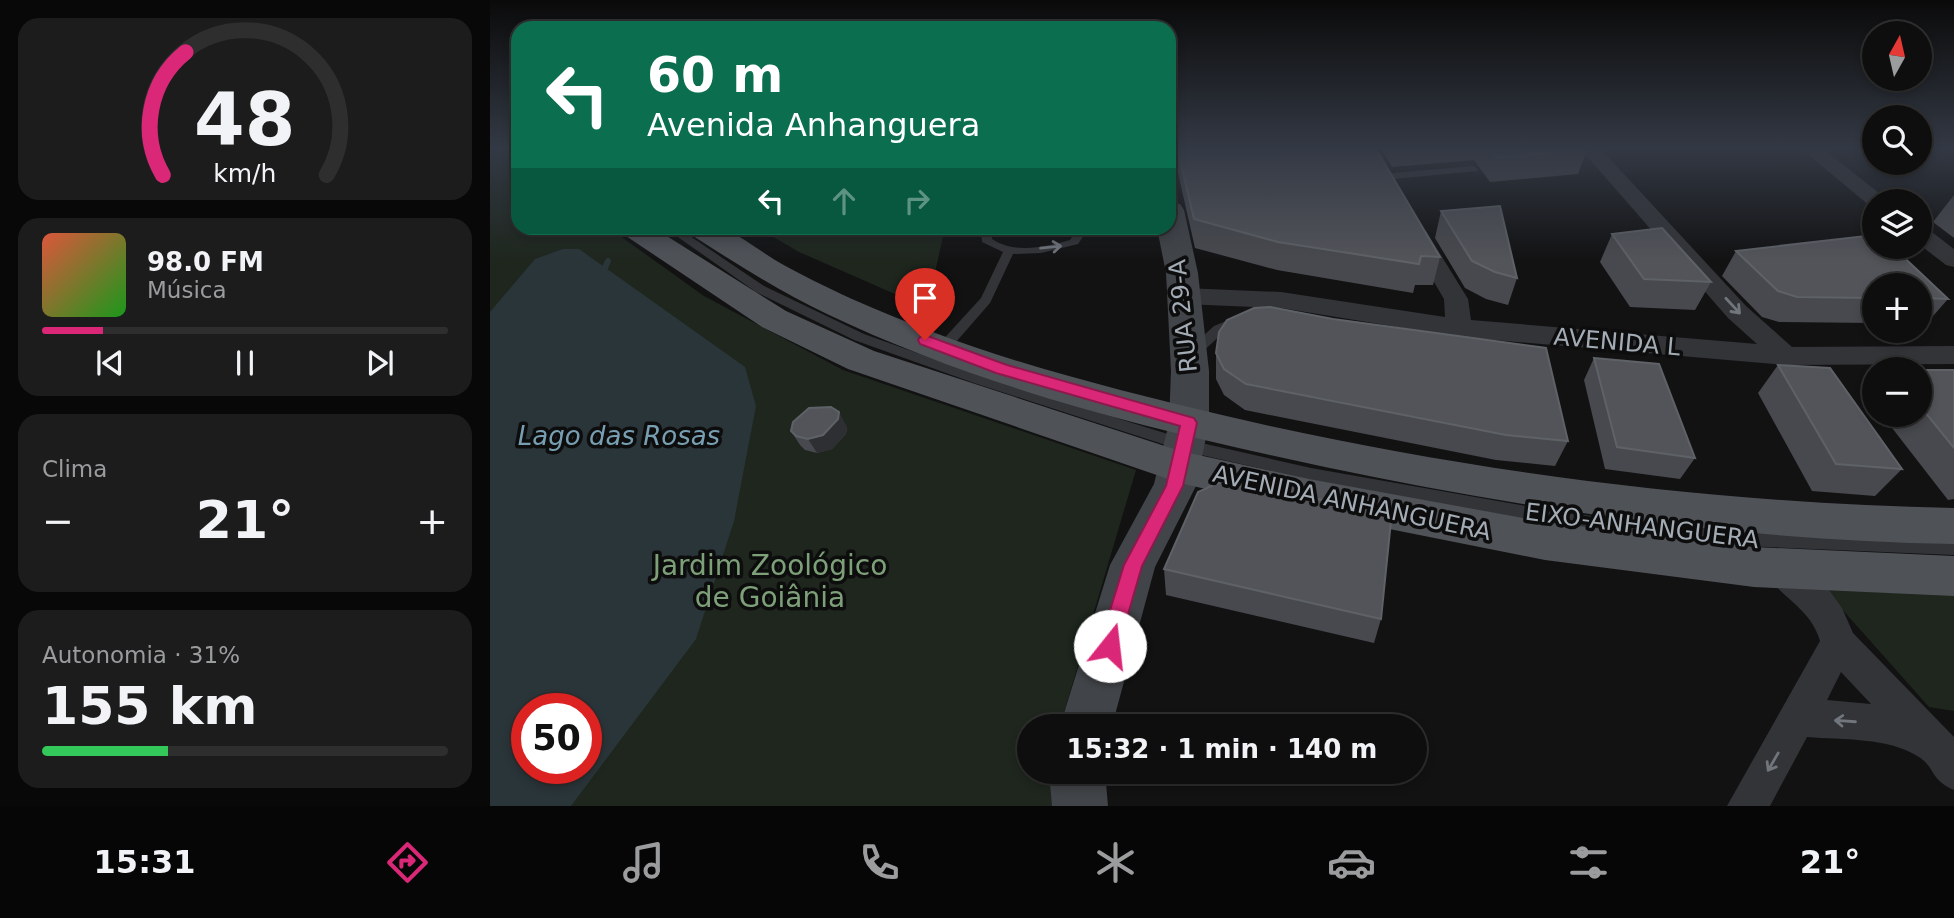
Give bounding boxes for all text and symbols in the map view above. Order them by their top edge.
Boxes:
north arrow [1862,21,1932,91]
map controls [1862,21,1932,427]
text: 60 m [647,47,783,104]
icon: left [532,49,623,140]
text: 48 [194,77,296,162]
button: search [1862,105,1932,175]
text: Avenida Anhanguera [647,106,980,144]
text: km/h [213,159,277,188]
icon: left [752,182,790,220]
icon: ahead [825,182,863,220]
icon: right [898,182,936,220]
button: layers [1862,189,1932,259]
one-way arrow [1039,240,1061,253]
text: 98.0 FM [147,247,264,277]
street label: RUA 29-A [1163,258,1203,374]
pin [895,268,955,340]
button: + [1862,273,1932,343]
text: Música [147,277,227,303]
icon: arrive [906,279,944,317]
one-way arrow [1724,298,1741,315]
street label: AVENIDA L [1553,323,1682,362]
icon: previous [91,344,129,382]
icon: pause [226,344,264,382]
icon: next [361,344,399,382]
button: − [1862,357,1932,427]
water label: Lago das Rosas [518,421,720,451]
text: Clima [42,456,107,482]
street label: AVENIDA ANHANGUERA [1210,460,1494,546]
text: 21° [196,490,294,550]
street label: EIXO-ANHANGUERA [1524,498,1761,554]
text: − [42,499,74,543]
text: + [416,499,448,543]
park label: Jardim Zoológico de Goiânia [651,549,887,614]
position arrow [1073,609,1147,683]
text: Autonomia · 31% [42,642,240,668]
text: 155 km [42,676,257,736]
speed limit sign: 50 [511,693,602,784]
one-way arrow [1834,714,1856,727]
text: 15:32 · 1 min · 140 m [1067,734,1377,764]
one-way arrow [1766,751,1780,771]
icon: directions [383,838,432,887]
icon: music [619,838,668,887]
icon: phone [855,838,904,887]
icon: climate [1091,838,1140,887]
icon: car [1327,838,1376,887]
icon: filters [1564,838,1613,887]
text: 15:31 [94,843,195,881]
text: 21° [1800,843,1860,881]

